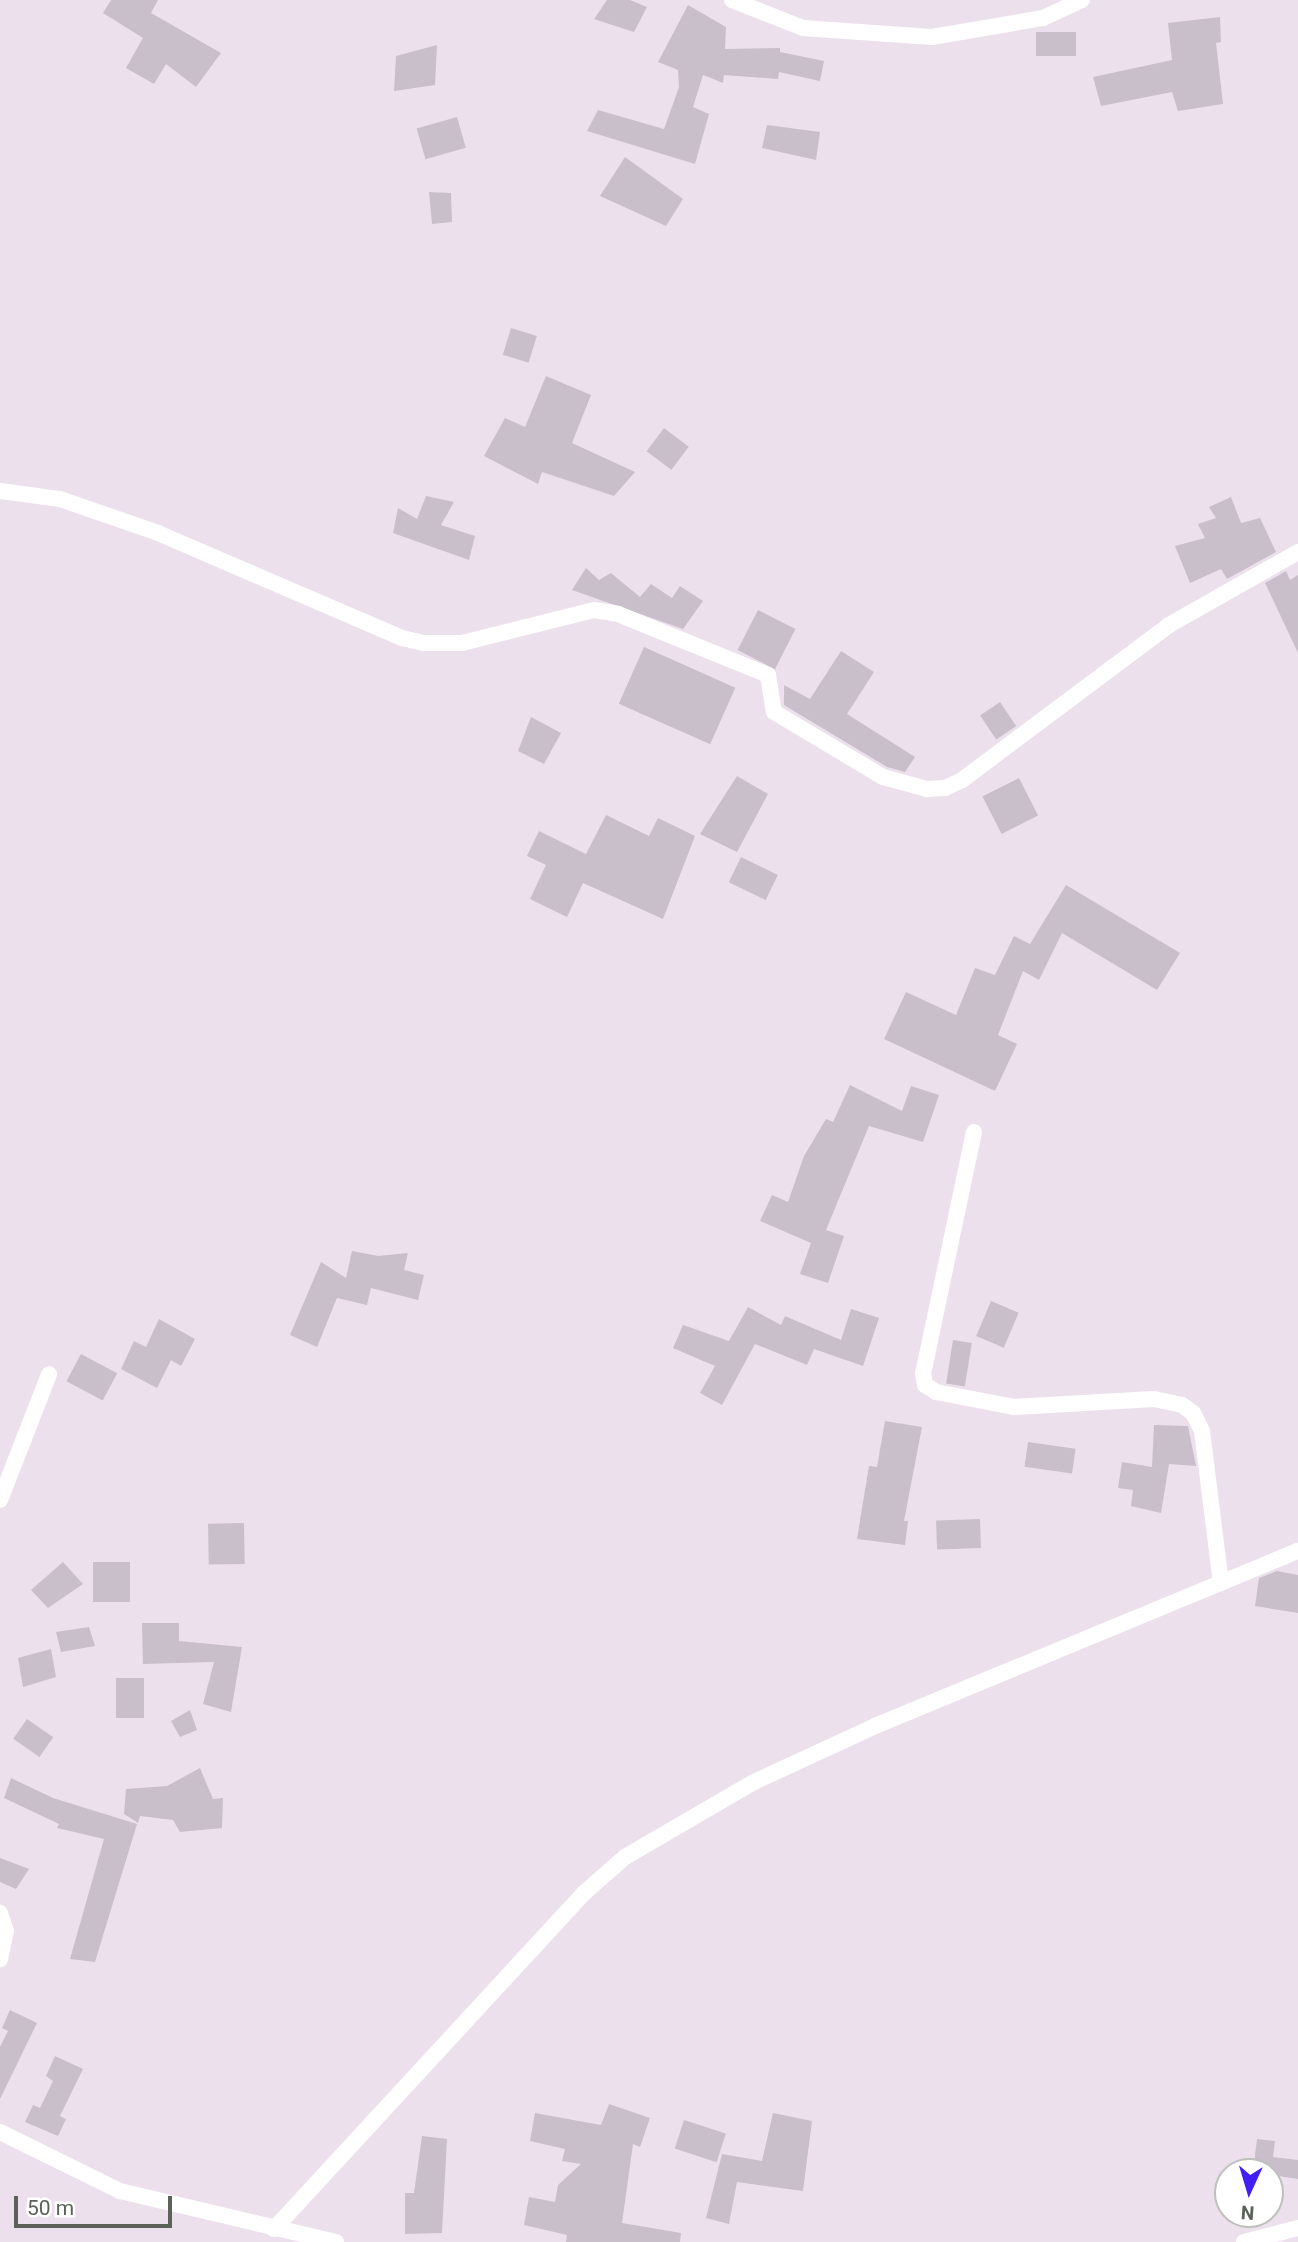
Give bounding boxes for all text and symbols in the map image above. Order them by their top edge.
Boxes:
north arrow [1214,2158,1284,2228]
scale bar [18,2182,175,2226]
text: 50 m [27,2196,74,2220]
text: N [1240,2201,1255,2224]

